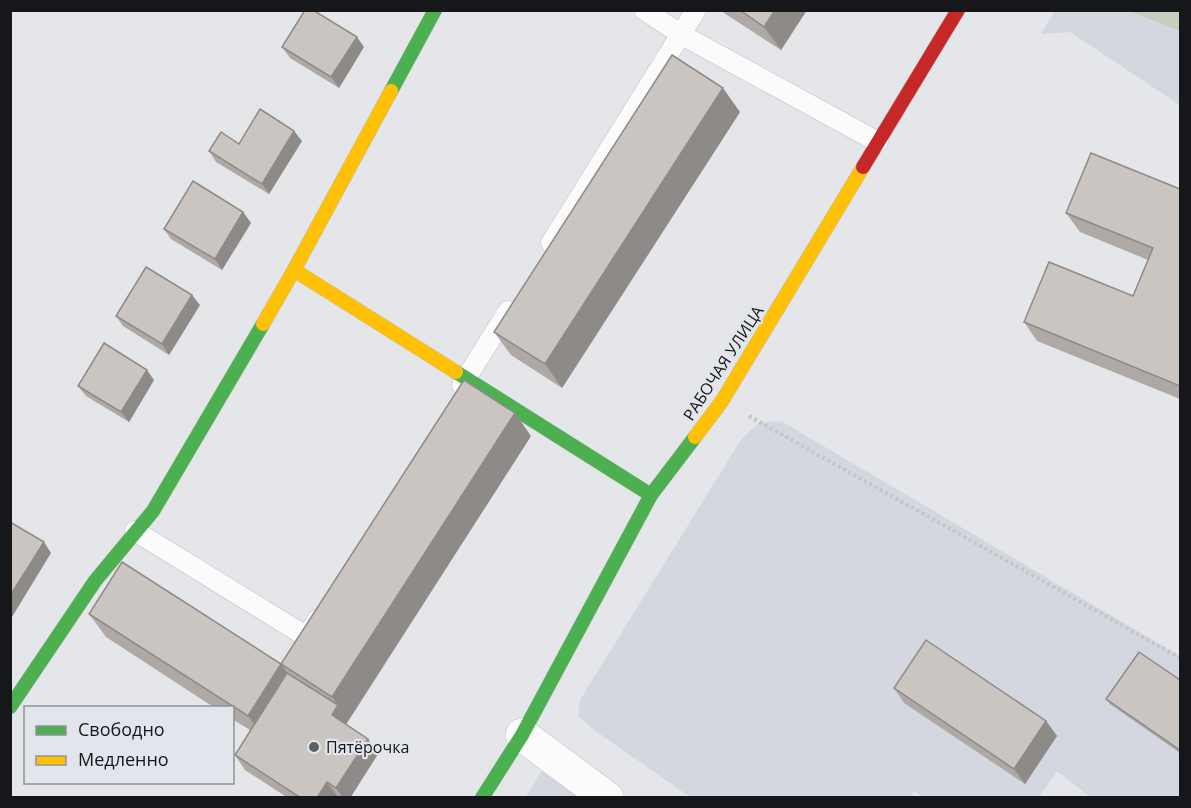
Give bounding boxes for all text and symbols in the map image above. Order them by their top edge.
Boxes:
street label: РАБОЧАЯ УЛИЦА [678,301,769,425]
legend [24,706,234,784]
text: Свободно [78,717,165,741]
place label: Пятёрочка [326,736,409,758]
marker: Пятёрочка [307,740,321,754]
text: Медленно [78,747,169,771]

